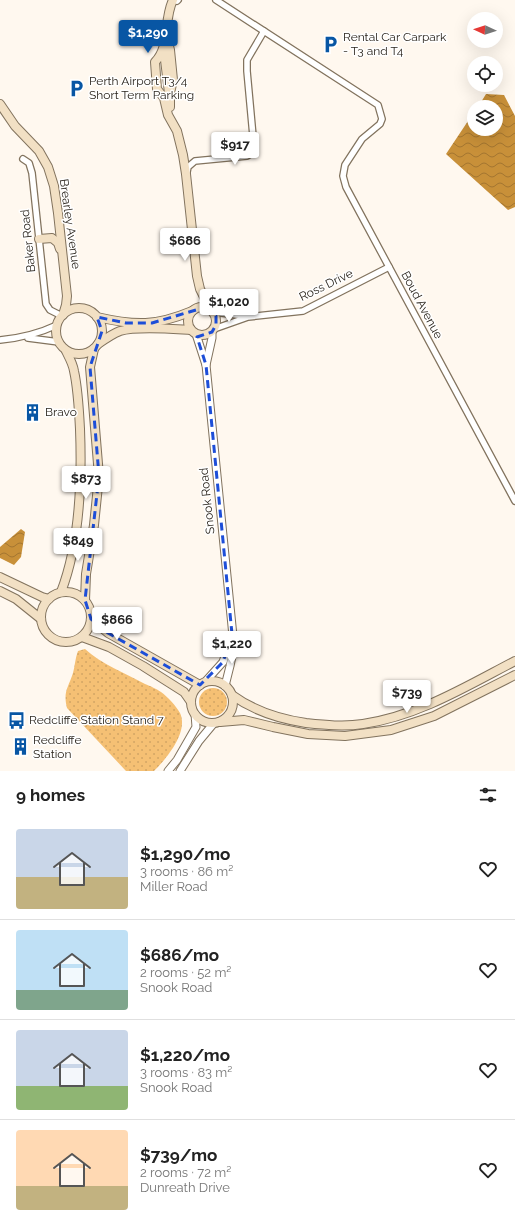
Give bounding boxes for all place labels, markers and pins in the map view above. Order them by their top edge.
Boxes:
pin: $1,290 [115,20,181,54]
place label: Rental Car Carpark - T3 and T4 [343,30,447,58]
parking icon: Rental Car Carpark - T3 and T4 [320,34,340,54]
place label: Perth Airport T3/4 Short Term Parking [89,74,194,102]
parking icon: Perth Airport T3/4 Short Term Parking [66,78,86,98]
pin: $917 [211,132,259,166]
pin: $686 [161,228,209,262]
pin: $1,020 [196,289,262,323]
building icon: Bravo [22,402,42,422]
place label: Bravo [45,405,77,419]
pin: $873 [62,466,110,500]
pin: $849 [54,528,102,562]
pin: $866 [93,607,141,641]
pin: $1,220 [199,631,265,665]
pin: $739 [383,680,431,714]
bus stop icon: Redcliffe Station Stand 7 [6,710,26,730]
place label: Redcliffe Station Stand 7 [29,713,164,727]
place label: Redcliffe Station [33,733,81,761]
building icon: Redcliffe Station [10,737,30,757]

